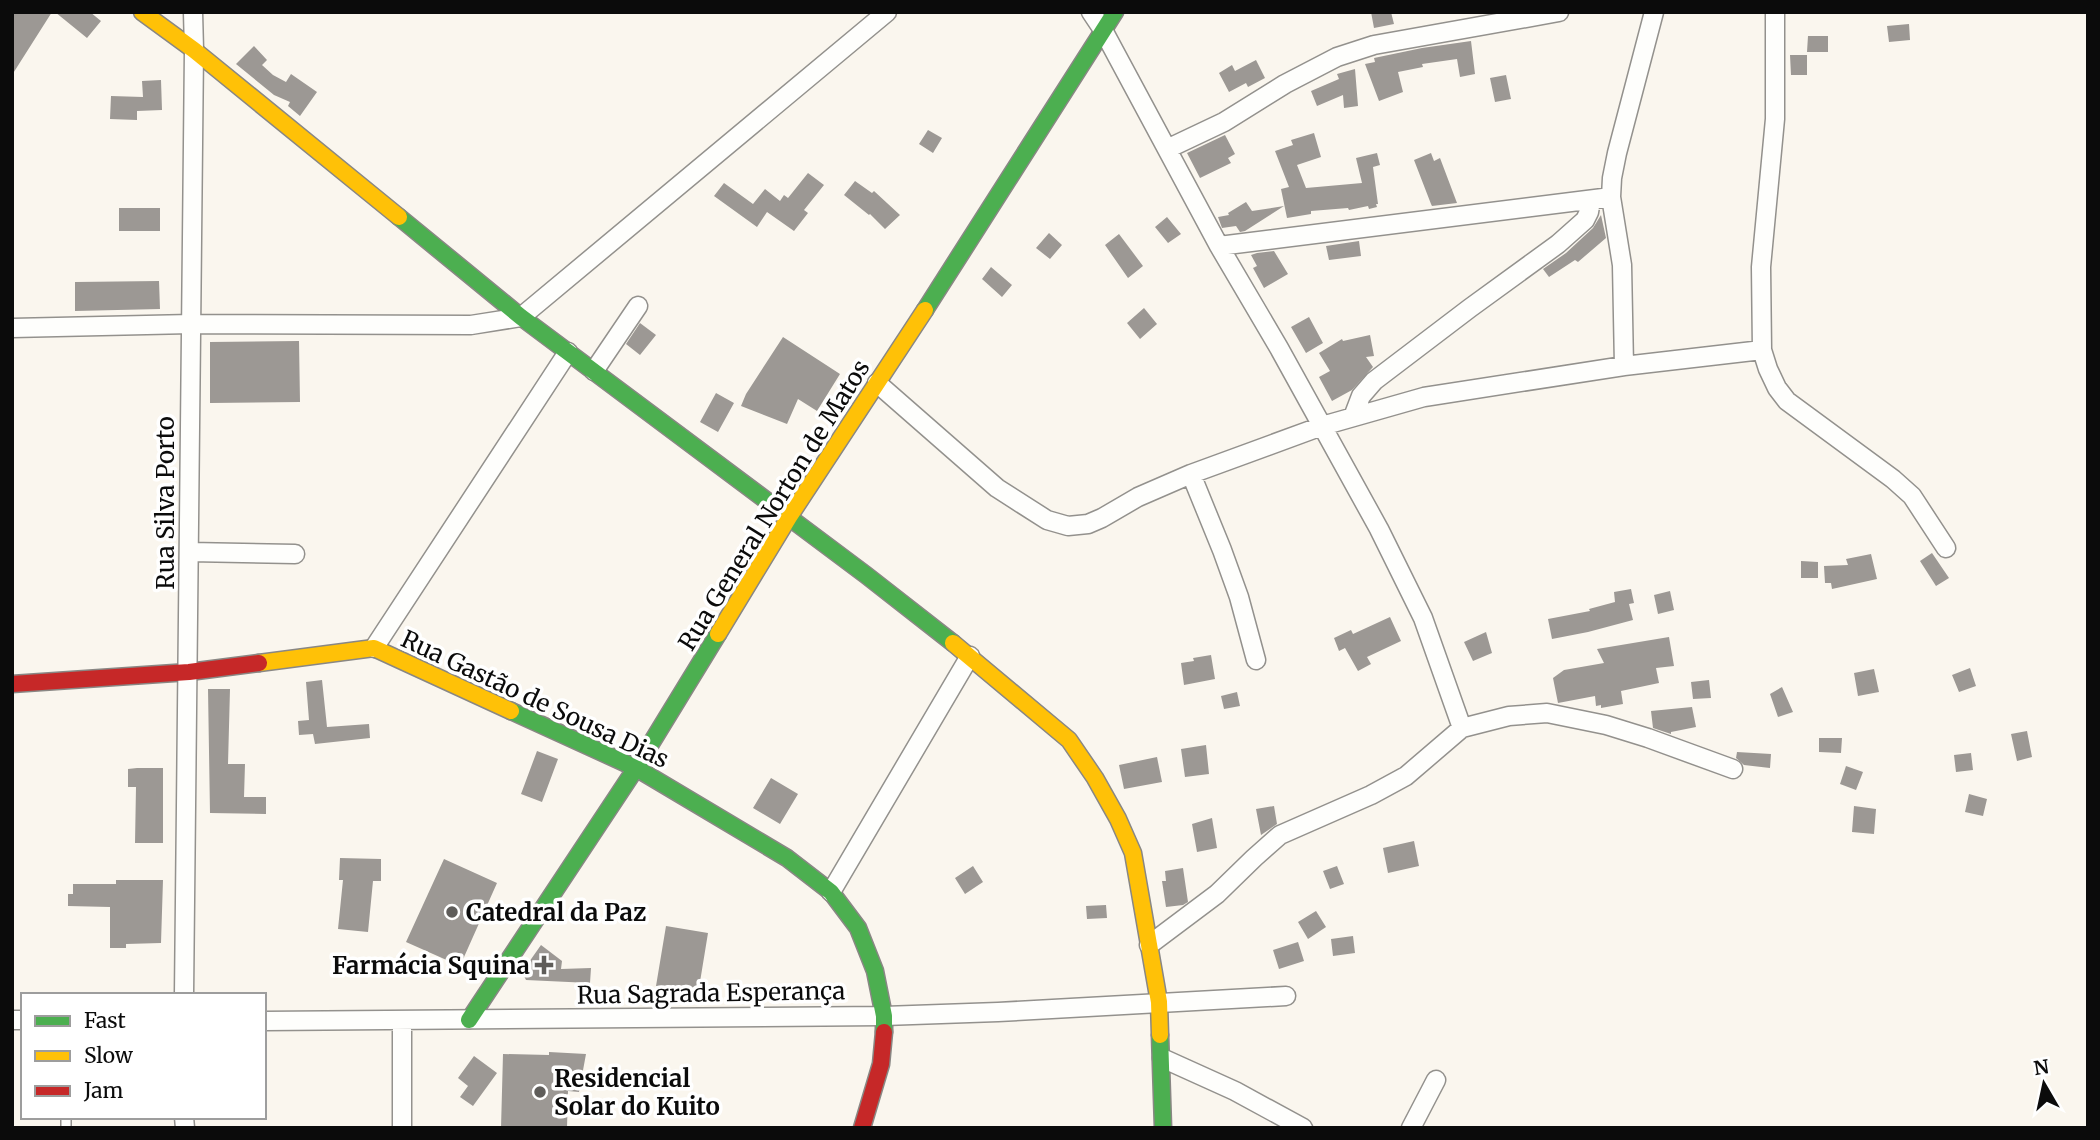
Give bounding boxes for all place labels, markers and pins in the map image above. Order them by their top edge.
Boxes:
place label: Catedral da Paz [466,897,646,928]
marker: Catedral da Paz [444,904,460,920]
place label: Farmácia Squina [332,950,530,981]
marker: Farmácia Squina [536,957,552,973]
place label: Residencial Solar do Kuito [554,1063,720,1122]
marker: Residencial Solar do Kuito [532,1084,548,1100]

